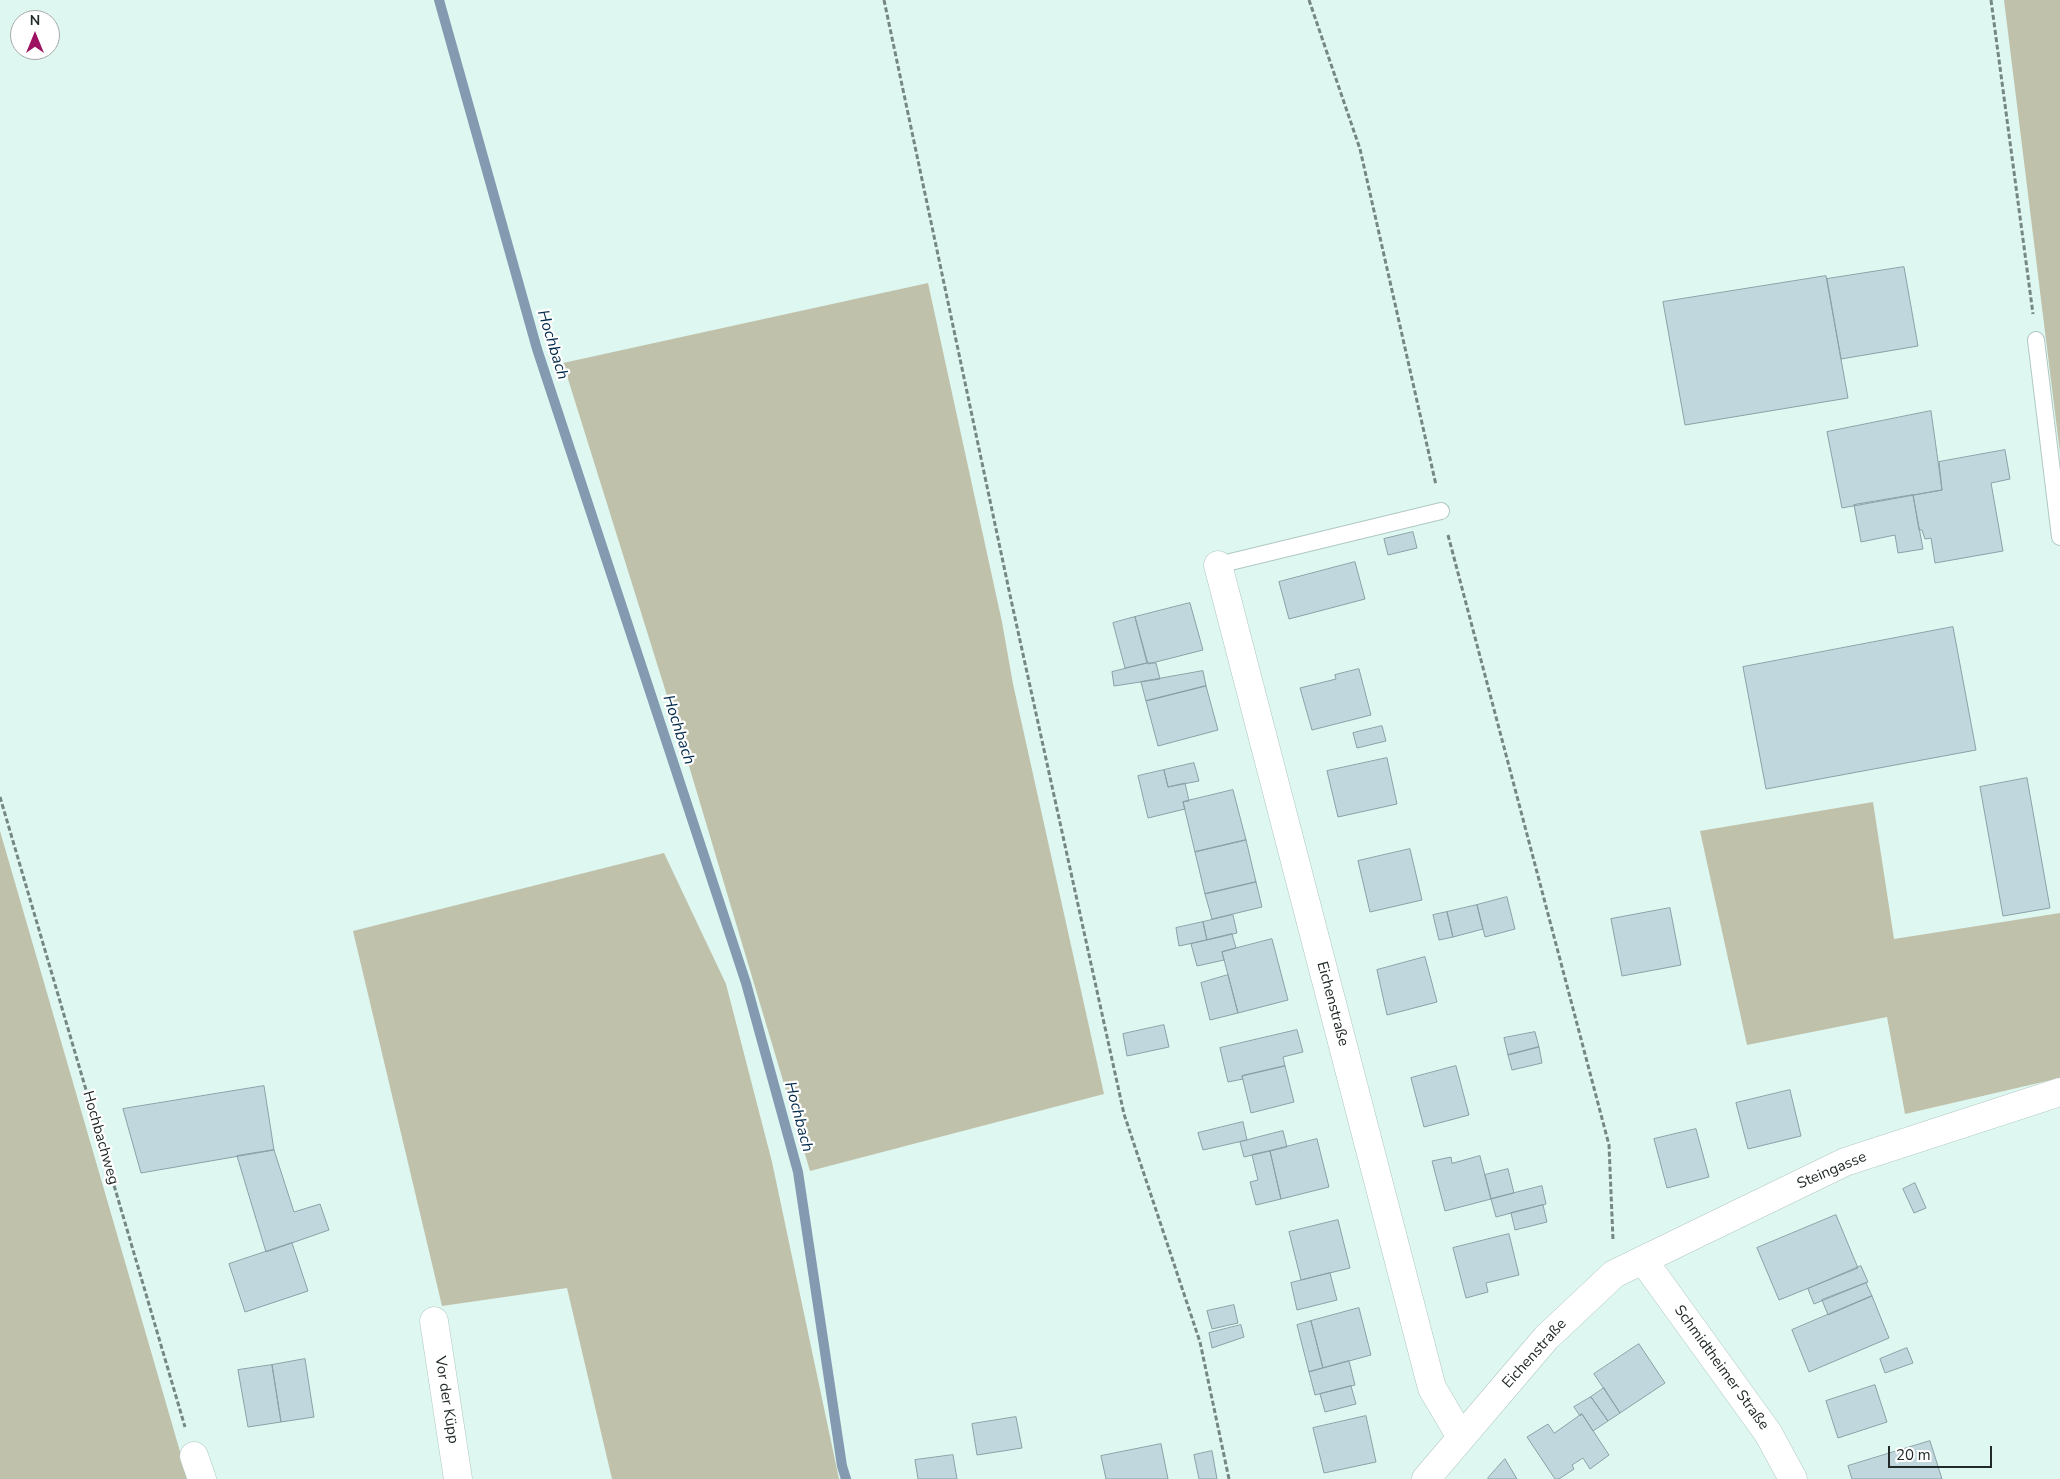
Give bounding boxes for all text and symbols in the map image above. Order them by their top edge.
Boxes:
north arrow [10,10,60,60]
text: N [30,11,40,30]
water label: Hochbach [532,308,572,382]
water label: Hochbach [658,693,698,767]
street label: Eichenstraße [1312,960,1352,1048]
water label: Hochbach [779,1080,817,1154]
street label: Hochbachweg [78,1089,122,1187]
street label: Steingasse [1795,1148,1869,1194]
street label: Schmidtheimer Straße [1670,1302,1772,1434]
street label: Eichenstraße [1499,1316,1571,1392]
street label: Vor der Küpp [430,1355,462,1445]
scale bar [1890,1436,1994,1468]
text: 20 m [1896,1445,1931,1465]

